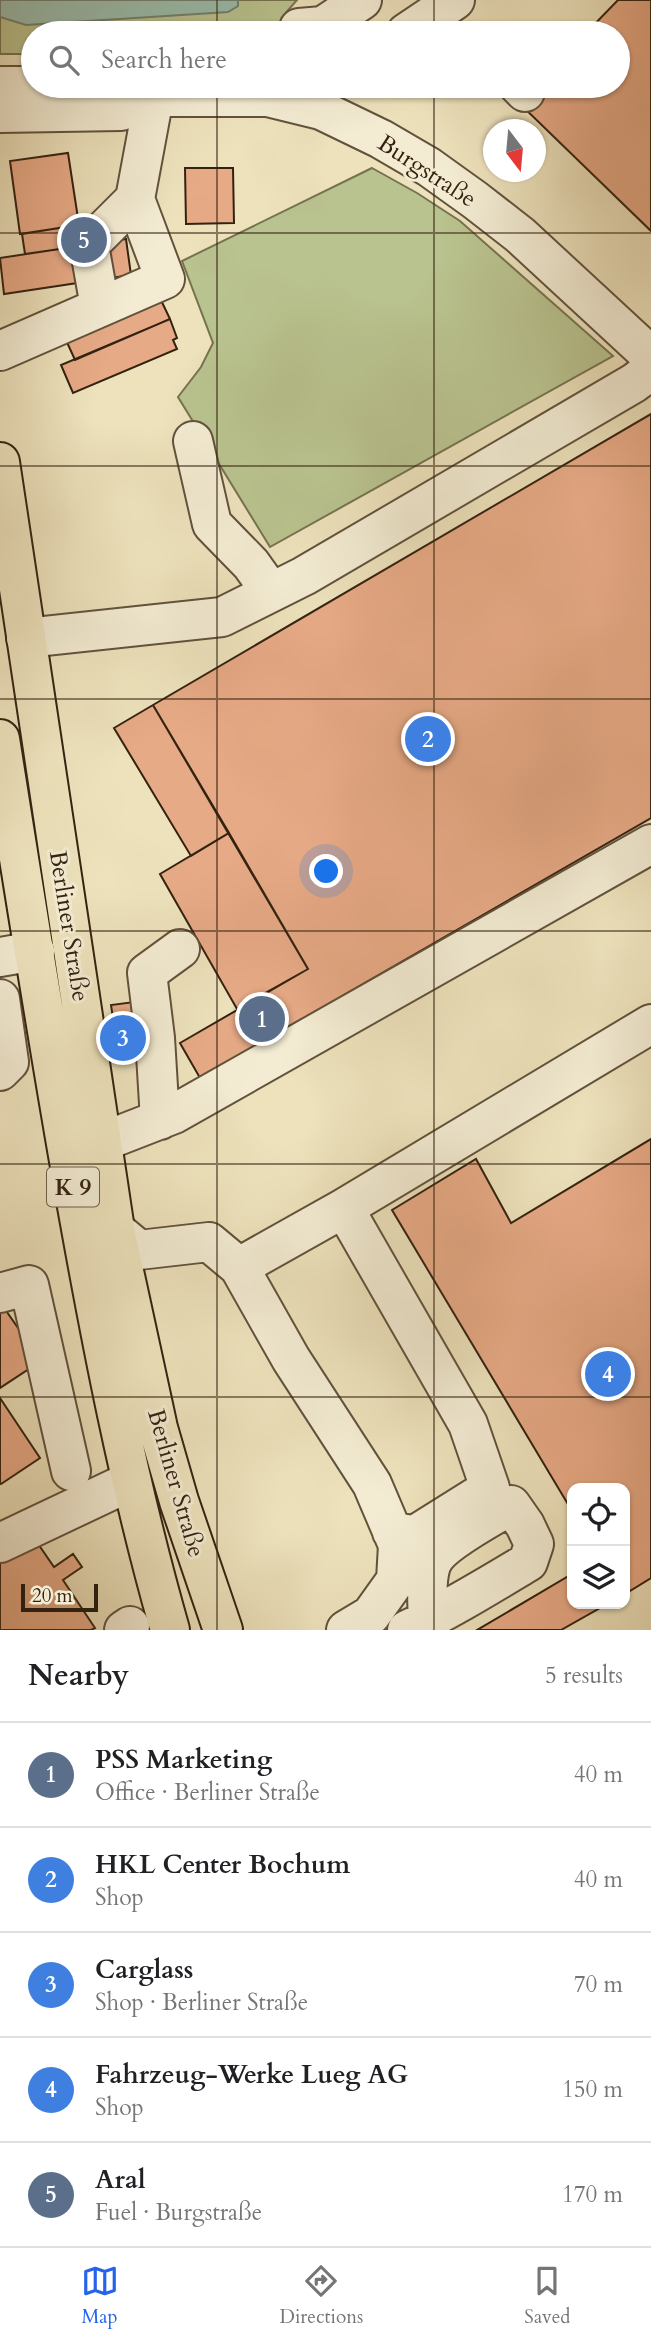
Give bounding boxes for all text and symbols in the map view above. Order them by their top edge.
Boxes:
search box [21,21,630,98]
icon: search [45,41,83,79]
text: Search here [101,42,227,77]
north arrow [483,119,546,182]
street label: Burgstraße [371,127,483,215]
pin: 5 [61,214,107,266]
pin: 2 [405,713,451,765]
street label: Berliner Straße [41,848,97,1004]
your location [309,854,343,888]
pin: 1 [239,993,285,1045]
pin: 3 [100,1012,146,1064]
road number: K 9 [47,1168,99,1206]
pin: 4 [585,1348,631,1400]
street label: Berliner Straße [139,1405,213,1561]
map controls [567,1483,630,1609]
button: locate [567,1483,630,1546]
button: layers [567,1546,630,1609]
scale bar [21,1581,98,1613]
text: 20 m [32,1583,73,1609]
text: Nearby [28,1655,129,1696]
text: 5 results [545,1660,623,1691]
text: PSS Marketing [95,1742,272,1777]
text: 1 [45,1759,57,1790]
text: 40 m [574,1759,623,1790]
text: Office · Berliner Straße [95,1777,320,1808]
text: HKL Center Bochum [95,1847,350,1882]
text: 2 [45,1864,57,1895]
text: 40 m [574,1864,623,1895]
text: Shop [95,1882,144,1913]
text: Carglass [95,1952,193,1987]
text: 3 [45,1969,57,2000]
text: 70 m [574,1969,623,2000]
text: Shop · Berliner Straße [95,1987,308,2018]
text: Fahrzeug-Werke Lueg AG [95,2057,408,2092]
text: 4 [45,2074,57,2105]
text: 150 m [562,2074,623,2105]
text: Shop [95,2092,144,2123]
text: Aral [95,2162,146,2197]
text: 5 [45,2179,57,2210]
text: 170 m [562,2179,623,2210]
text: Fuel · Burgstraße [95,2197,262,2228]
tab: Map [81,2262,119,2330]
tab: Directions [280,2262,363,2330]
tab: Saved [524,2262,570,2330]

